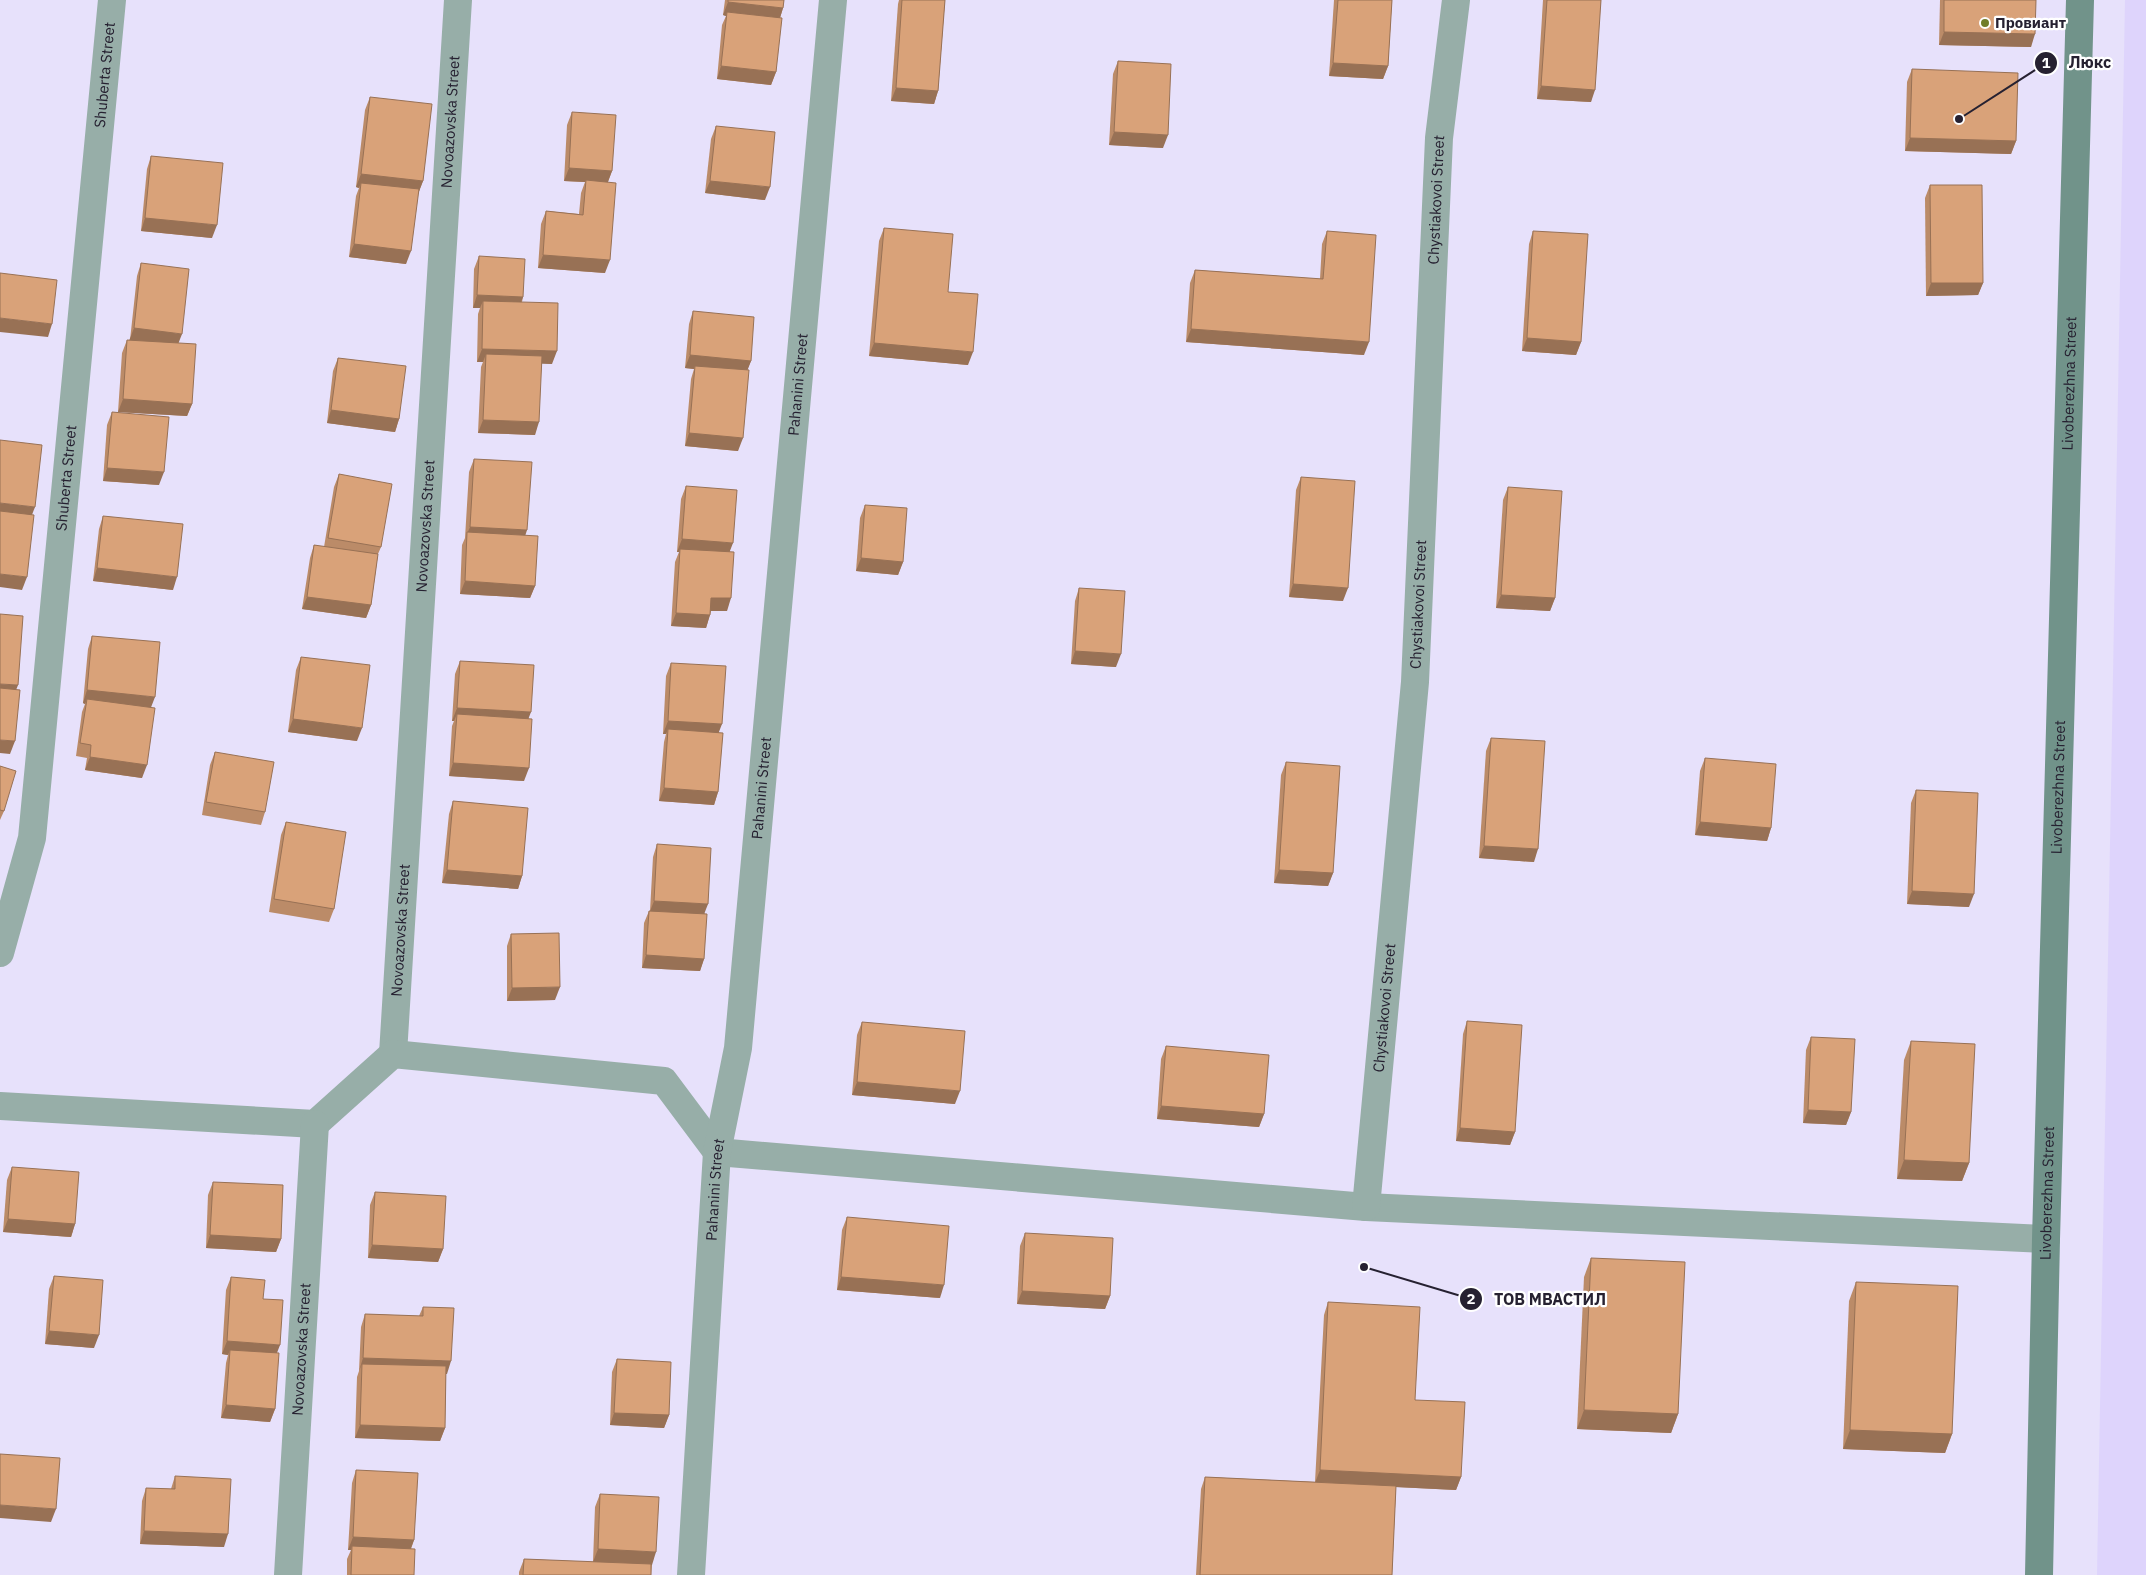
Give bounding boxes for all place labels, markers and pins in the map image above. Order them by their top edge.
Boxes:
place label: Провиант [1995,13,2067,32]
marker: Провиант [1979,17,1991,29]
callout: Люкс [2033,47,2121,78]
callout: ТОВ МВАСТИЛ [1459,1283,1616,1314]

